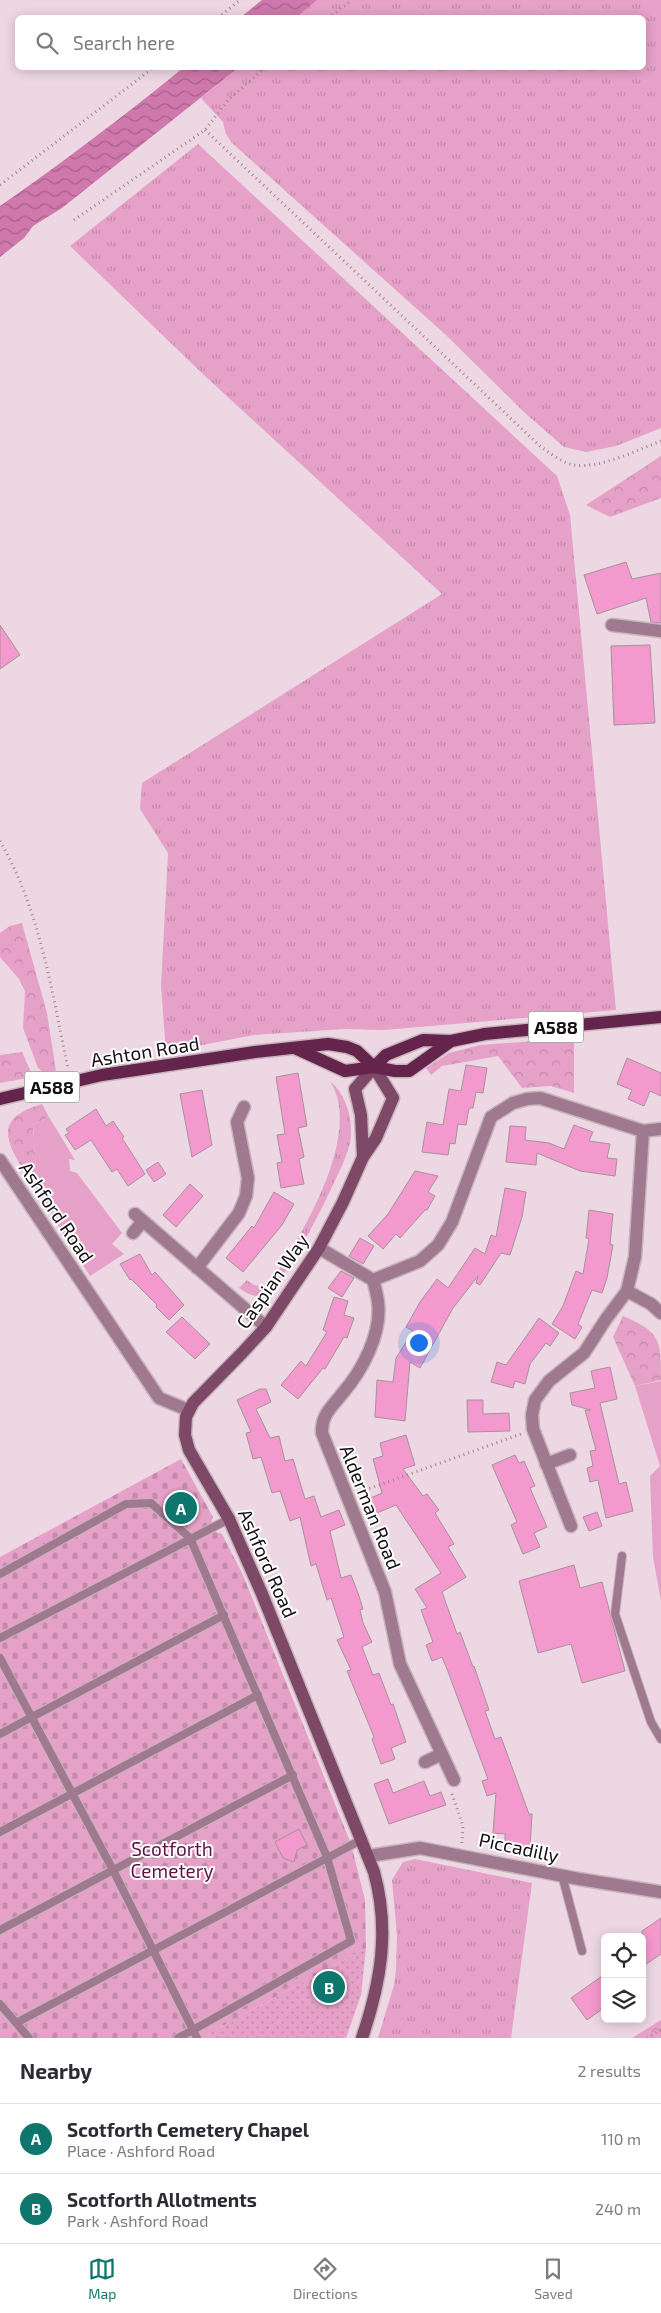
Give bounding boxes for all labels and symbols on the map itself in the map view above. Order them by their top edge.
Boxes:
road number: A588 [528,1012,584,1042]
street label: Ashton Road [89,1031,201,1071]
road number: A588 [24,1072,80,1102]
street label: Ashford Road [15,1157,99,1267]
street label: Caspian Way [231,1229,313,1333]
your location [406,1330,432,1356]
street label: Alderman Road [336,1441,406,1573]
pin: A [165,1489,197,1527]
street label: Ashford Road [234,1505,302,1621]
street label: Piccadilly [477,1827,561,1867]
park label: Scotforth Cemetery [131,1837,214,1882]
pin: B [313,1968,345,2006]

